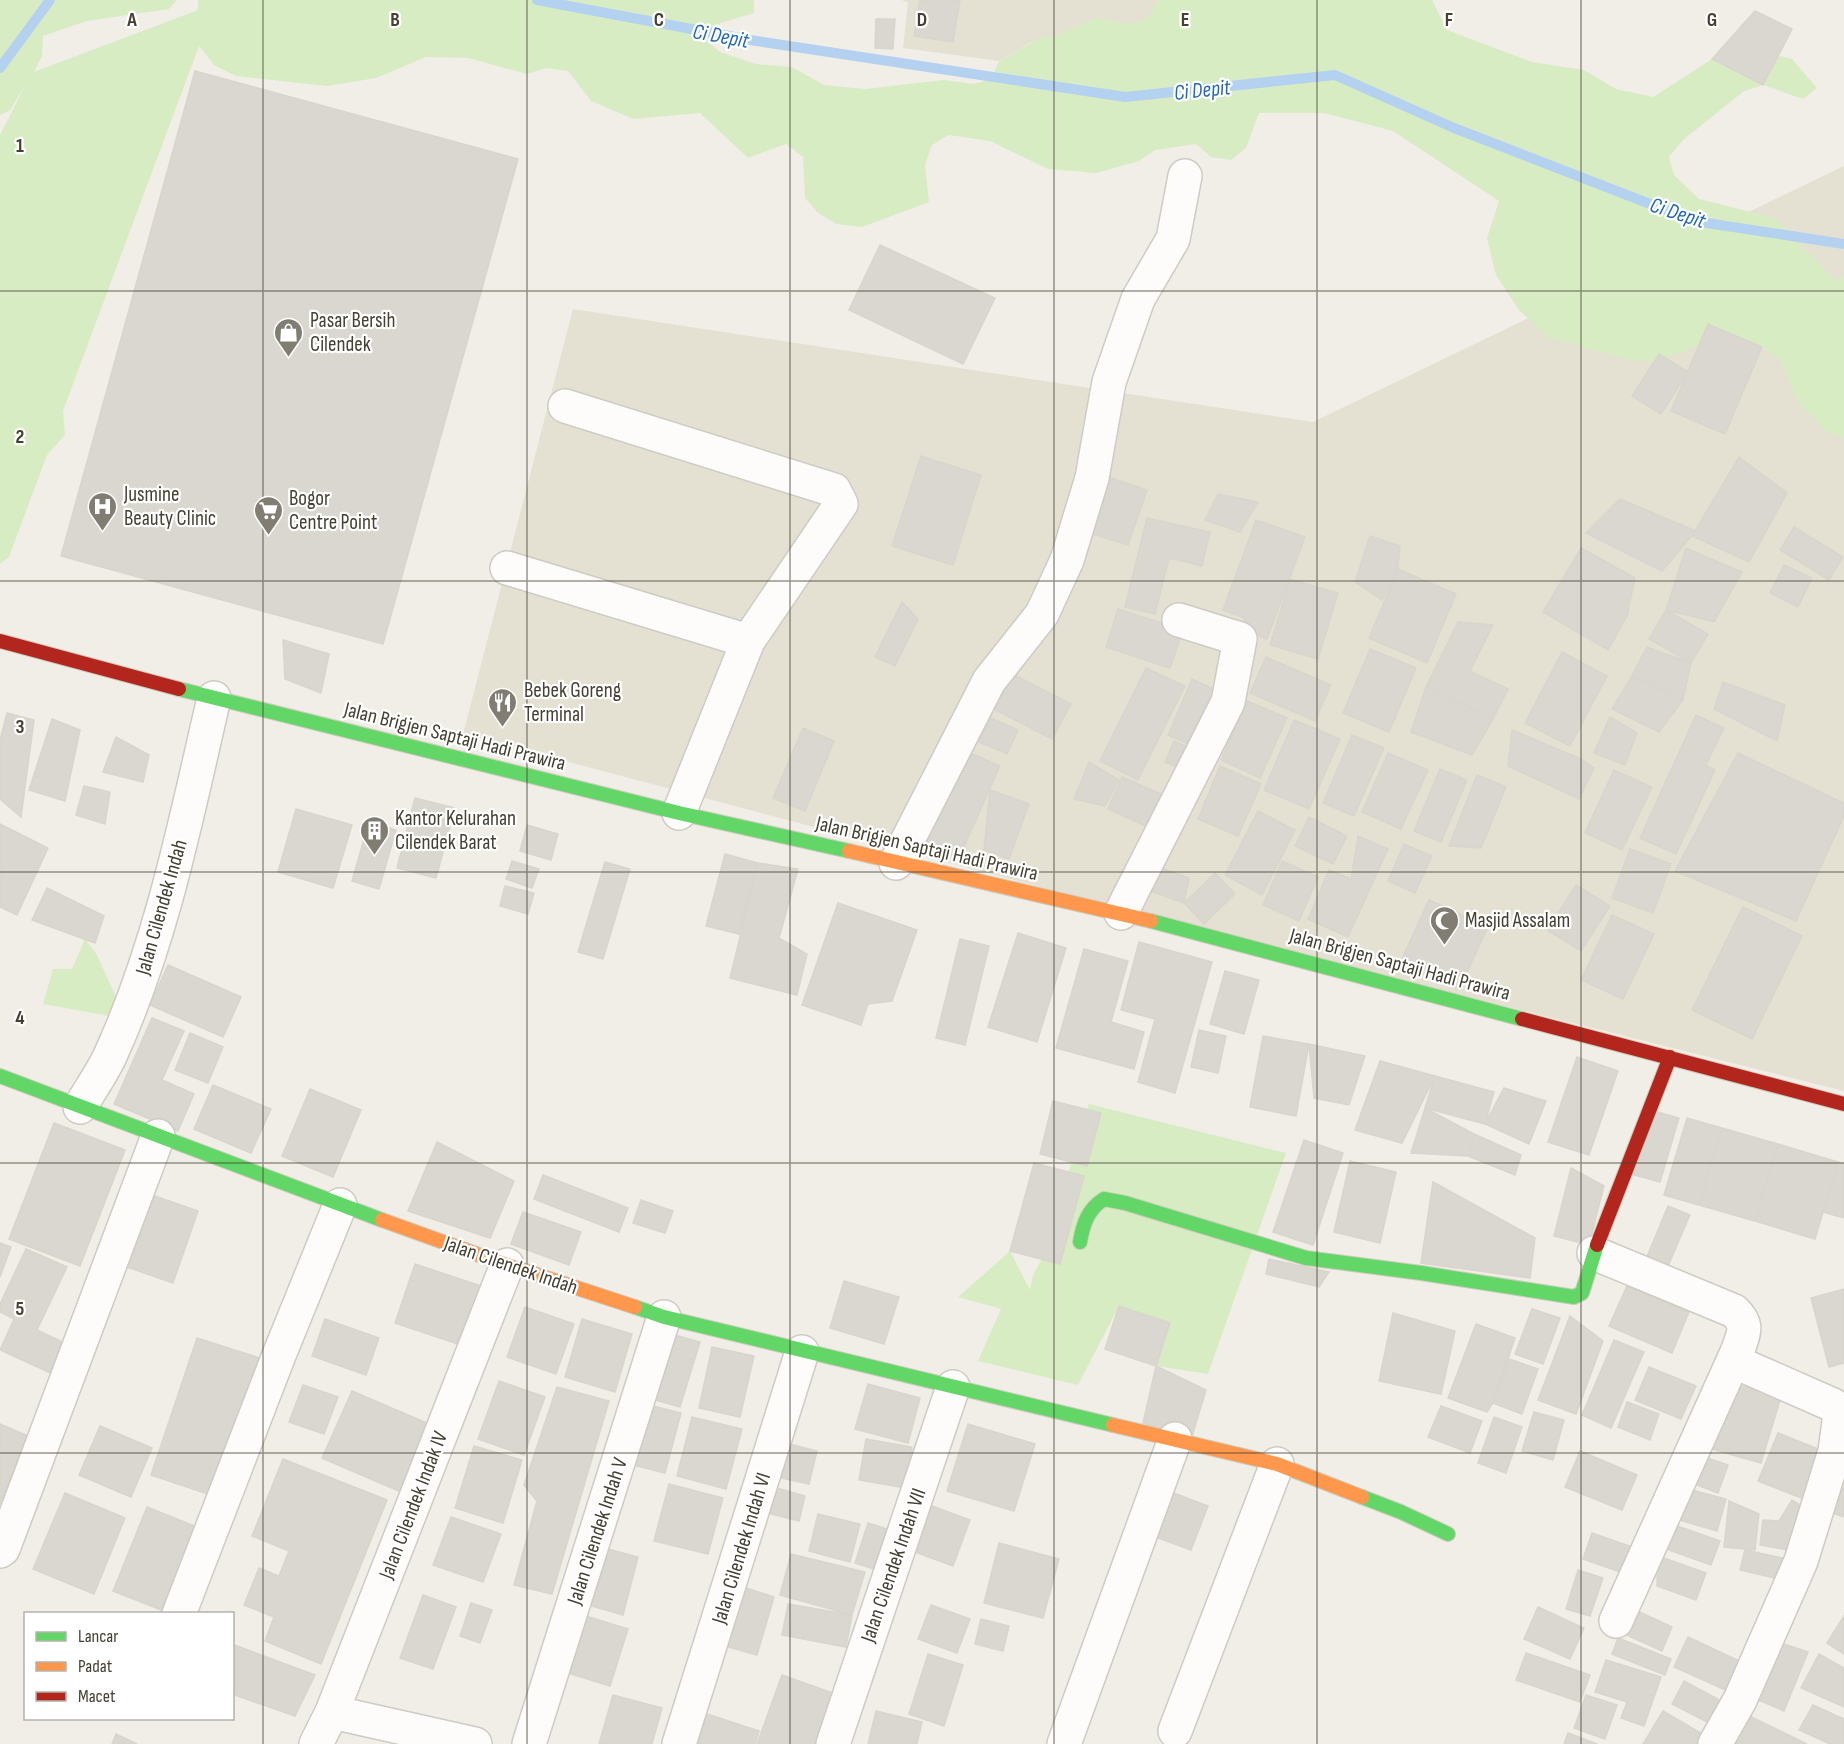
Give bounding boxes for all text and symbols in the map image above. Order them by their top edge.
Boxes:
text: A [126,8,137,32]
text: B [390,8,400,32]
text: C [654,8,664,32]
text: D [917,8,927,32]
text: E [1181,8,1189,32]
text: F [1445,8,1453,32]
text: G [1707,8,1717,32]
water label: Ci Depit [691,18,752,55]
water label: Ci Depit [1173,74,1233,107]
text: 1 [16,134,24,158]
water label: Ci Depit [1646,192,1710,235]
place label: Pasar Bersih Cilendek [310,308,396,357]
shop icon: Pasar Bersih Cilendek [273,316,305,358]
text: 2 [16,425,24,449]
place label: Jusmine Beauty Clinic [123,482,216,531]
place label: Bogor Centre Point [289,486,377,535]
hospital icon: Jusmine Beauty Clinic [87,490,119,532]
supermarket icon: Bogor Centre Point [252,494,284,536]
place label: Bebek Goreng Terminal [524,678,621,727]
restaurant icon: Bebek Goreng Terminal [487,686,519,728]
street label: Jalan Brigjen Saptaji Hadi Prawira [341,697,568,776]
text: 3 [16,715,25,739]
place label: Kantor Kelurahan Cilendek Barat [395,806,516,855]
street label: Jalan Brigjen Saptaji Hadi Prawira [812,811,1040,886]
building icon: Kantor Kelurahan Cilendek Barat [358,814,390,856]
street label: Jalan Cilendek Indah [130,837,193,979]
mosque icon: Masjid Assalam [1428,904,1460,946]
place label: Masjid Assalam [1465,908,1570,933]
street label: Jalan Brigjen Saptaji Hadi Prawira [1286,923,1513,1006]
text: 4 [15,1006,25,1030]
street label: Jalan Cilendek Indah [440,1231,581,1300]
text: 5 [16,1297,25,1321]
street label: Jalan Cilendek Indak IV [374,1427,453,1583]
street label: Jalan Cilendek Indah V [562,1454,633,1609]
street label: Jalan Cilendek Indah VI [706,1470,776,1628]
street label: Jalan Cilendek Indah VII [855,1485,932,1646]
legend [24,1612,234,1720]
text: Lancar [78,1626,118,1647]
text: Padat [78,1656,113,1677]
text: Macet [78,1686,116,1707]

